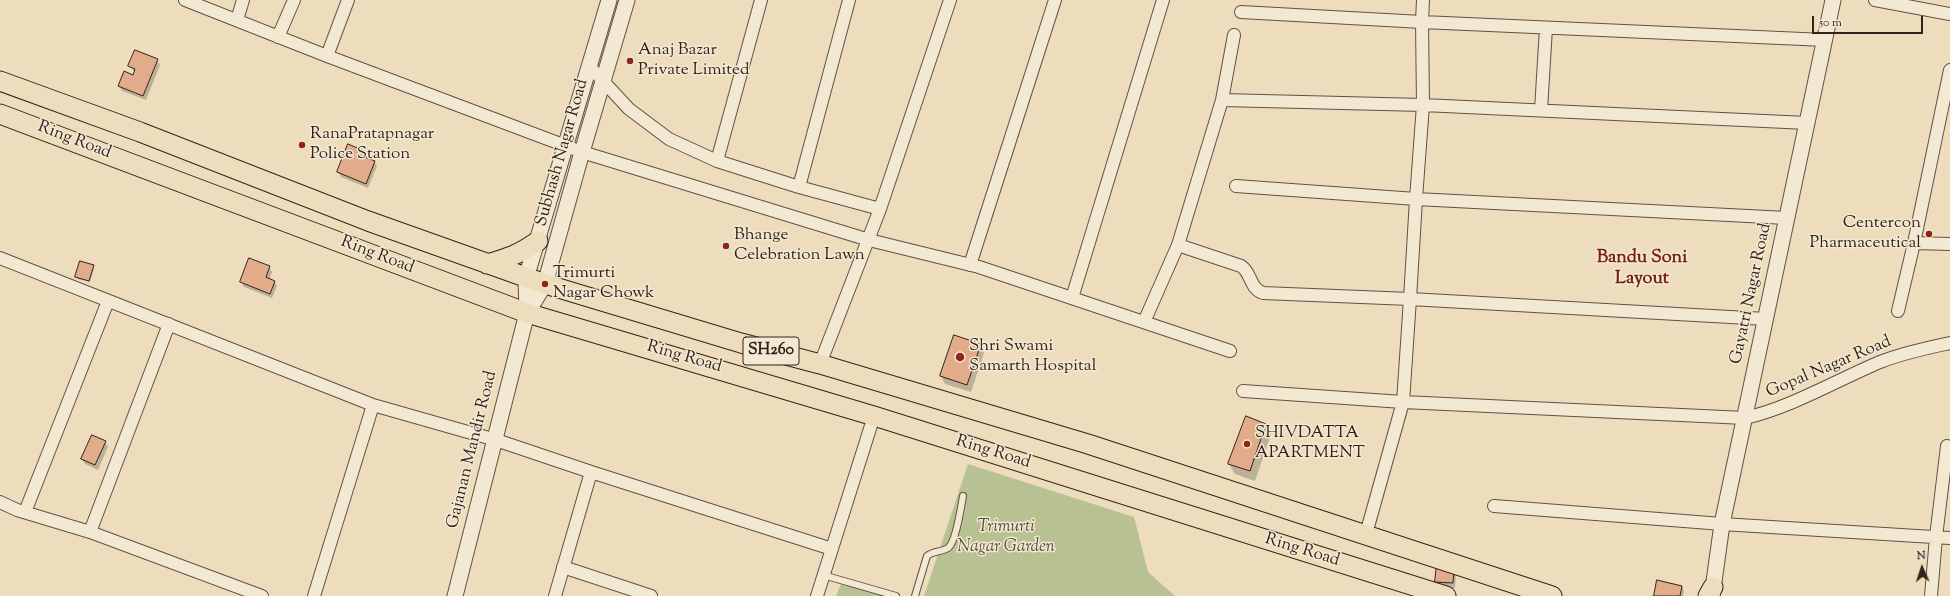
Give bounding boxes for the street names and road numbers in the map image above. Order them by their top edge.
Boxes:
street label: Subhash Nagar Road [532,77,594,229]
street label: Ring Road [34,118,114,164]
street label: Gayatri Nagar Road [1727,222,1777,366]
street label: Ring Road [337,233,417,279]
street label: Gopal Nagar Road [1763,332,1895,404]
road number: SH260 [743,337,799,365]
street label: Ring Road [644,338,724,378]
street label: Gajanan Mandir Road [444,369,502,531]
street label: Ring Road [953,432,1033,474]
street label: Ring Road [1262,530,1342,572]

